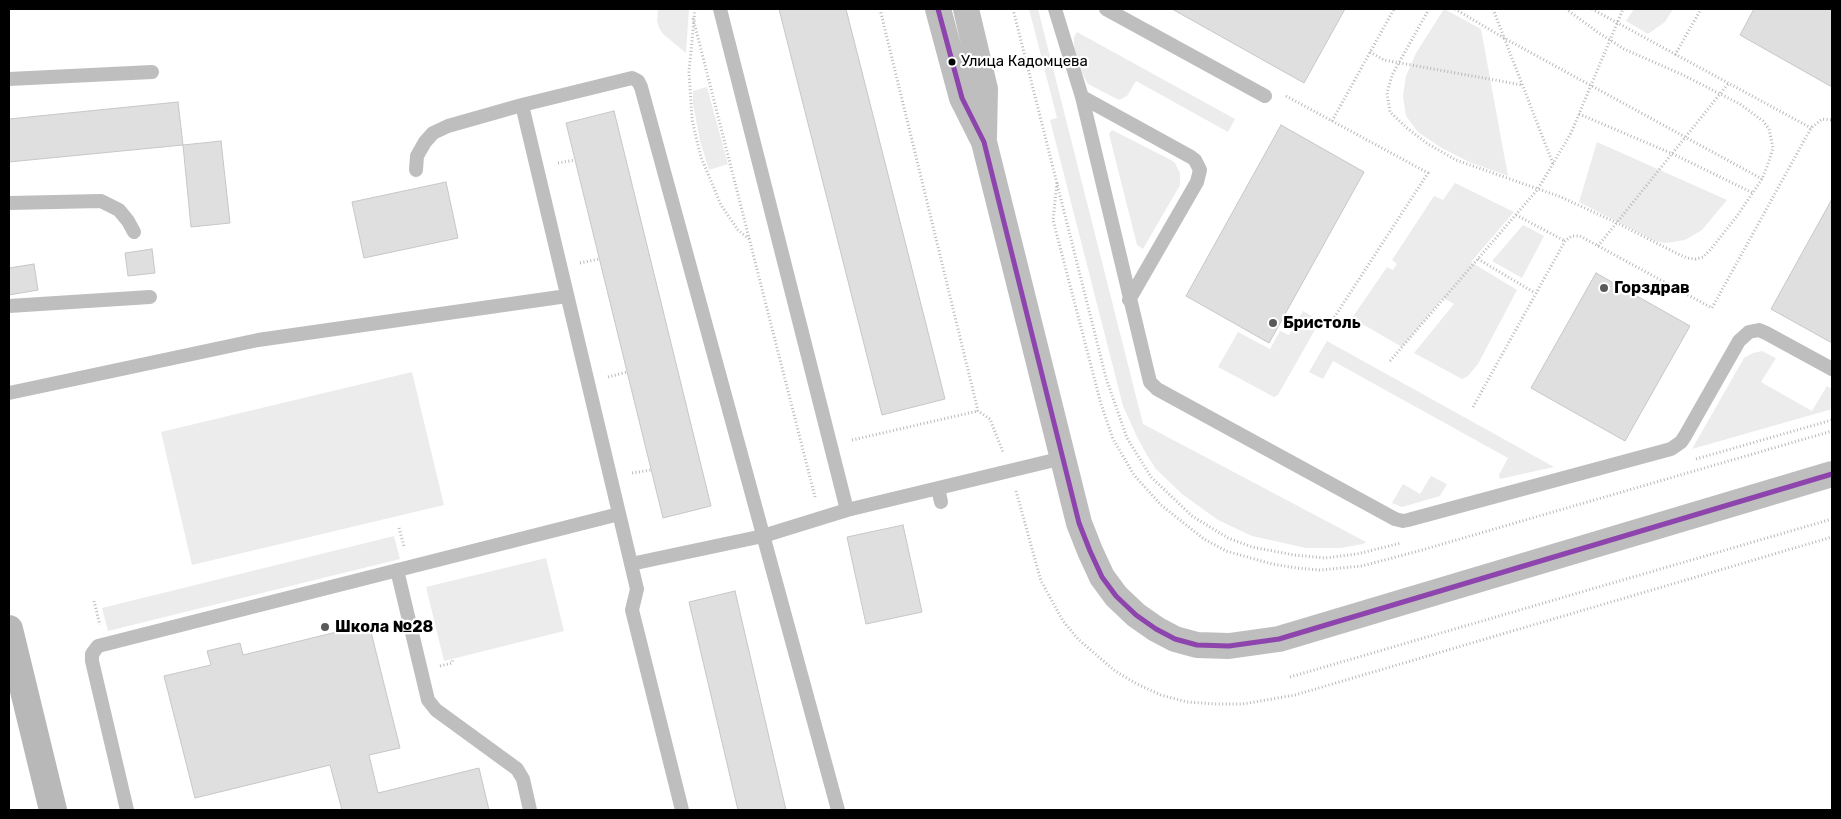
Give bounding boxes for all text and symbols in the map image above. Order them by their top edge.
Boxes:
place label: Улица Кадомцева [961,53,1088,71]
marker: Улица Кадомцева [947,57,957,67]
place label: Горздрав [1614,278,1690,298]
marker: Горздрав [1598,282,1610,294]
place label: Бристоль [1283,313,1361,333]
marker: Бристоль [1267,317,1279,329]
place label: Школа №28 [335,617,433,637]
marker: Школа №28 [319,621,331,633]

